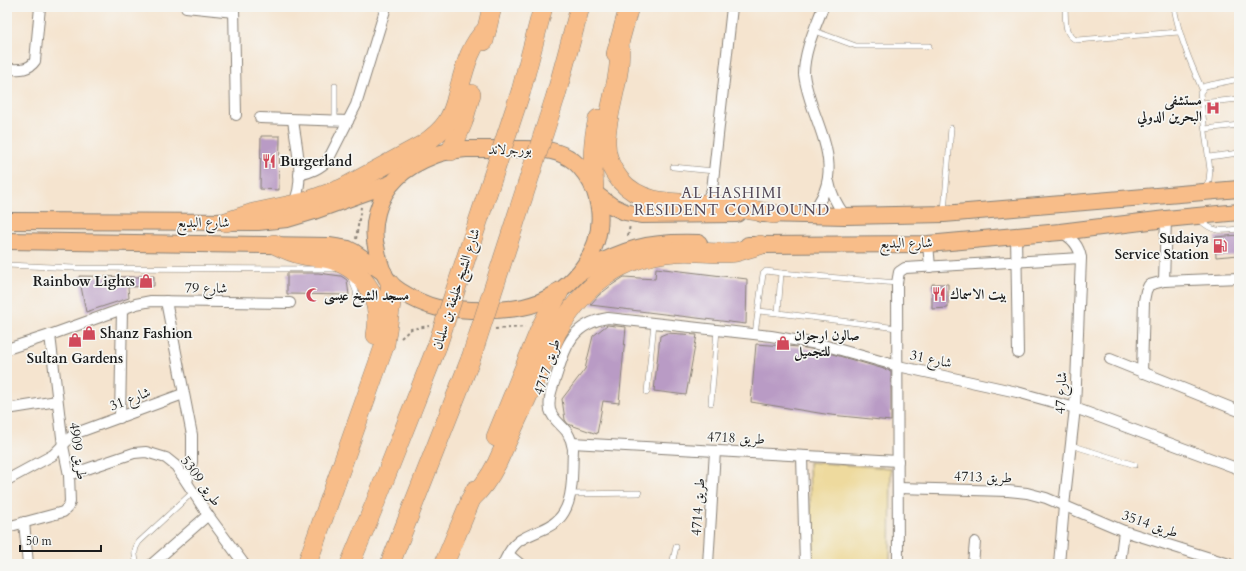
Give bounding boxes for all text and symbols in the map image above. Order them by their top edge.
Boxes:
place label: مستشفى البحرين الدولي [1136,91,1202,128]
hospital icon: مستشفى البحرين الدولي [1205,100,1221,116]
street label: بورجرلاند [488,140,532,159]
place label: Burgerland [280,152,352,171]
restaurant icon: Burgerland [261,153,277,169]
district label: AL HASHIMI RESIDENT COMPOUND [634,183,830,220]
street label: شارع البديع [176,213,230,236]
street label: شارع الشيخ خليفة بن سلمان [427,226,487,353]
place label: Sudaiya Service Station [1115,229,1209,264]
street label: شارع البديع [879,233,933,257]
fuel station icon: Sudaiya Service Station [1212,238,1228,254]
place label: Rainbow Lights [33,272,135,291]
shop icon: Rainbow Lights [138,273,154,289]
street label: شارع 79 [185,278,227,300]
place label: بيت الاسماك [950,285,1007,304]
place label: مسجد الشيخ عيسى [324,286,409,308]
restaurant icon: بيت الاسماك [931,286,947,302]
mosque icon: مسجد الشيخ عيسى [305,287,321,303]
place label: Shanz Fashion [100,324,192,343]
shop icon: Shanz Fashion [81,325,97,341]
place label: صالون ارجوان للتجميل [794,326,860,361]
shop icon: Sultan Gardens [67,332,83,348]
shop icon: صالون ارجوان للتجميل [775,335,791,351]
street label: طريق 4717 [529,336,565,398]
street label: شارع 31 [908,345,954,375]
place label: Sultan Gardens [27,349,123,368]
street label: شارع 47 [1050,371,1074,415]
street label: شارع 31 [107,383,154,417]
street label: طريق 4909 [65,421,91,481]
street label: طريق 4718 [707,427,766,449]
street label: طريق 5309 [176,452,226,510]
street label: طريق 4713 [954,466,1012,488]
street label: طريق 4714 [686,477,710,537]
street label: طريق 3514 [1119,506,1181,542]
scale bar [20,527,101,553]
text: 50 m [26,533,53,549]

